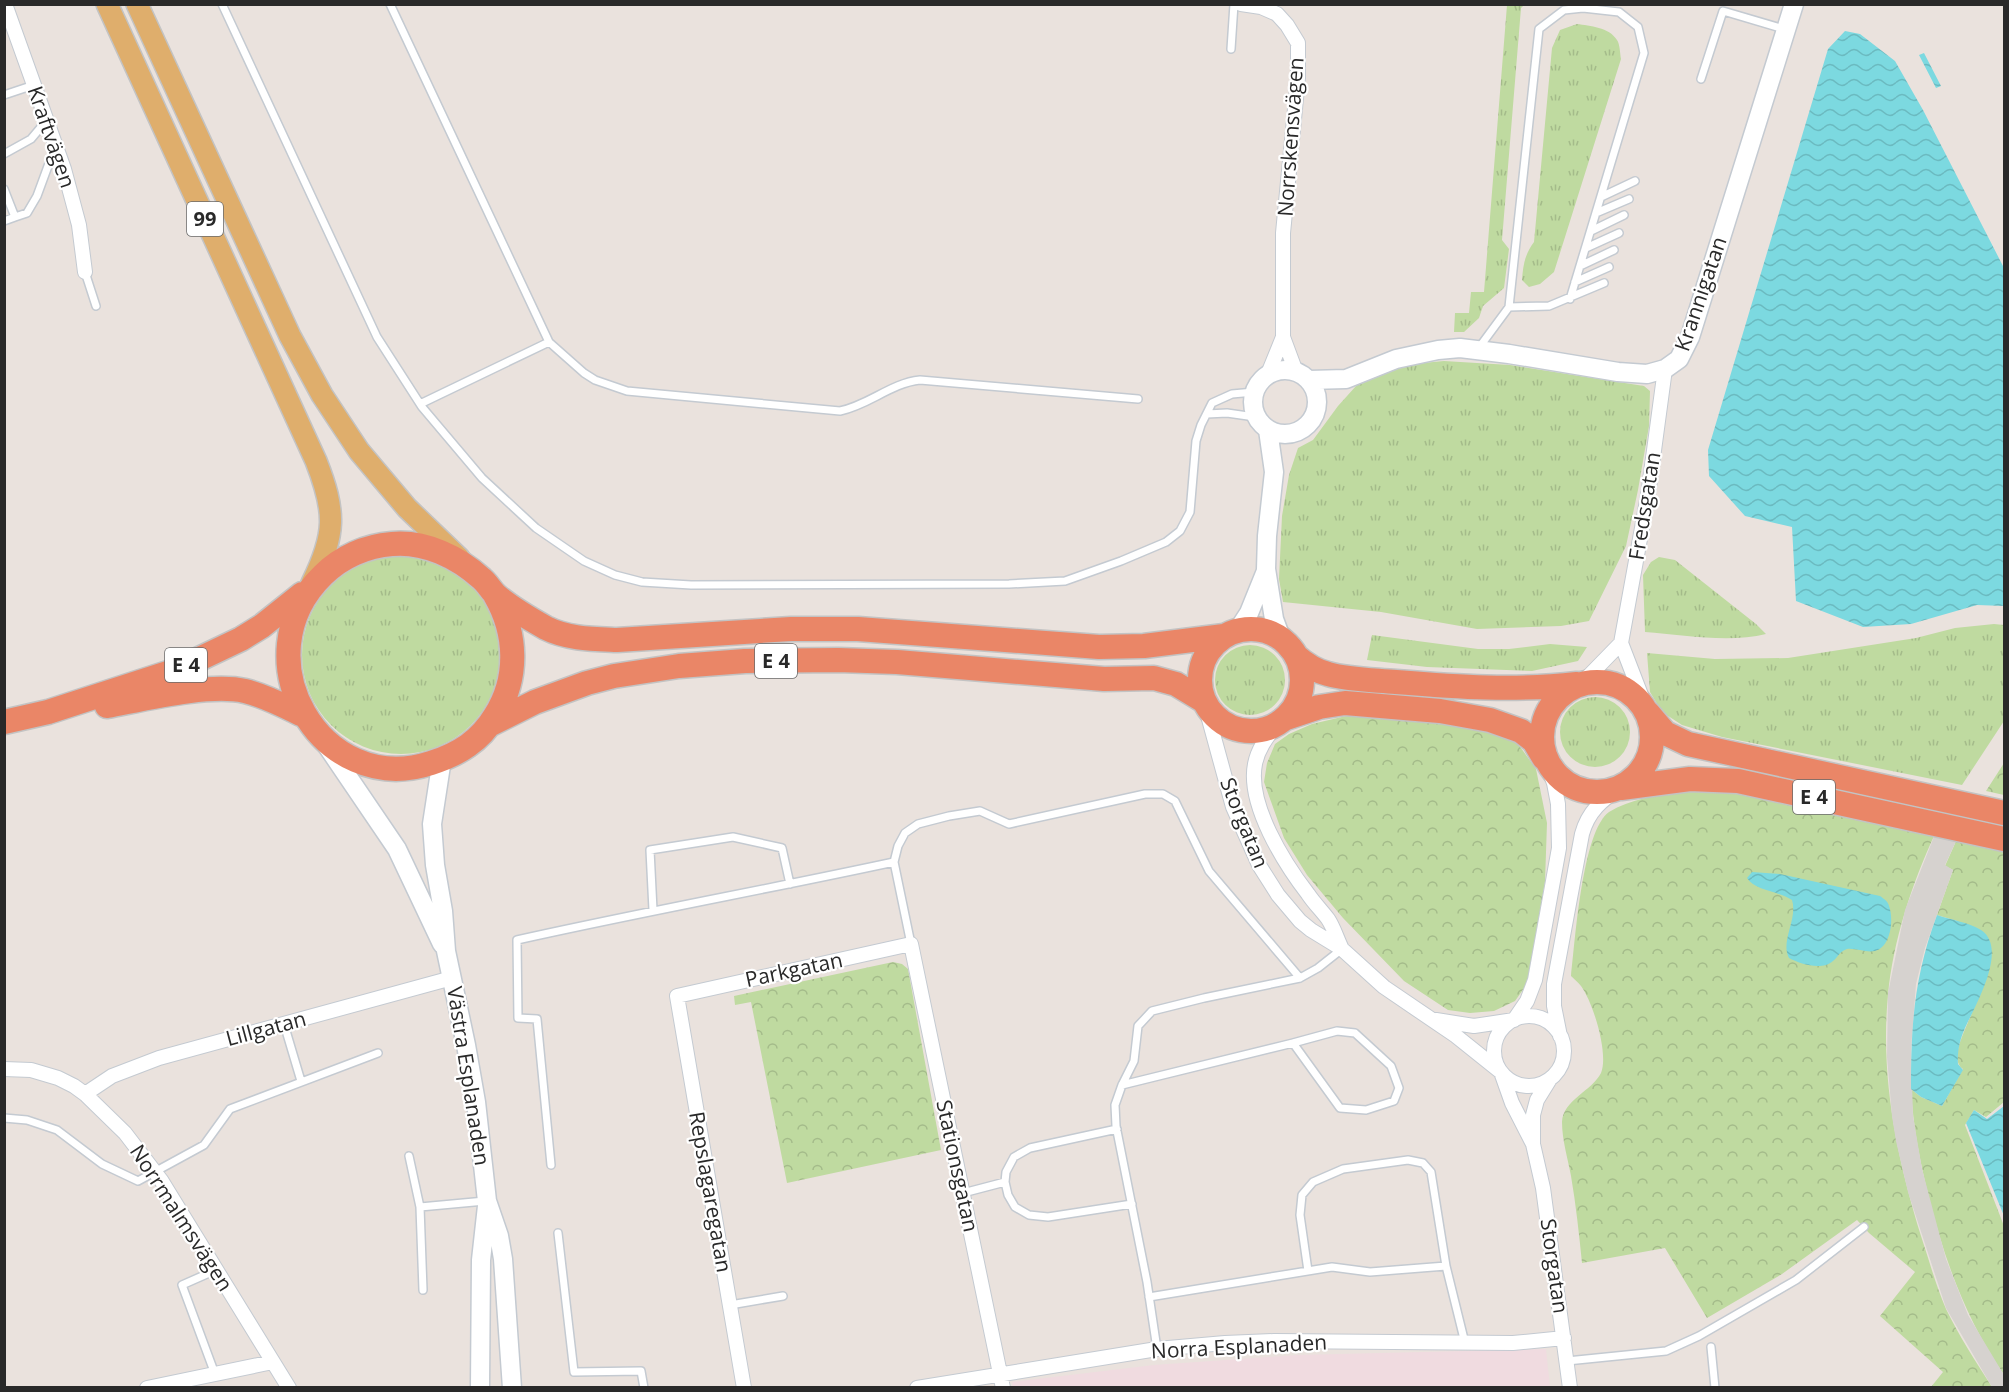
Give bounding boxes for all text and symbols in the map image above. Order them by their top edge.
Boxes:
street label: Norrskensvägen [1270,56,1310,217]
street label: Kraftvägen [21,82,82,191]
road number: 99 [187,202,223,236]
street label: Krannigatan [1667,233,1733,355]
street label: Fredsgatan [1622,450,1666,562]
road number: E 4 [755,644,797,678]
road number: E 4 [165,648,207,682]
street label: Storgatan [1214,773,1276,872]
road number: E 4 [1793,780,1835,814]
street label: Parkgatan [742,945,845,993]
street label: Västra Esplanaden [441,984,497,1167]
street label: Lillgatan [223,1004,309,1052]
street label: Stationsgatan [930,1097,986,1234]
street label: Repslagaregatan [683,1109,739,1275]
street label: Norrmalmsvägen [124,1139,240,1296]
street label: Storgatan [1534,1217,1575,1315]
street label: Norra Esplanaden [1150,1327,1328,1365]

